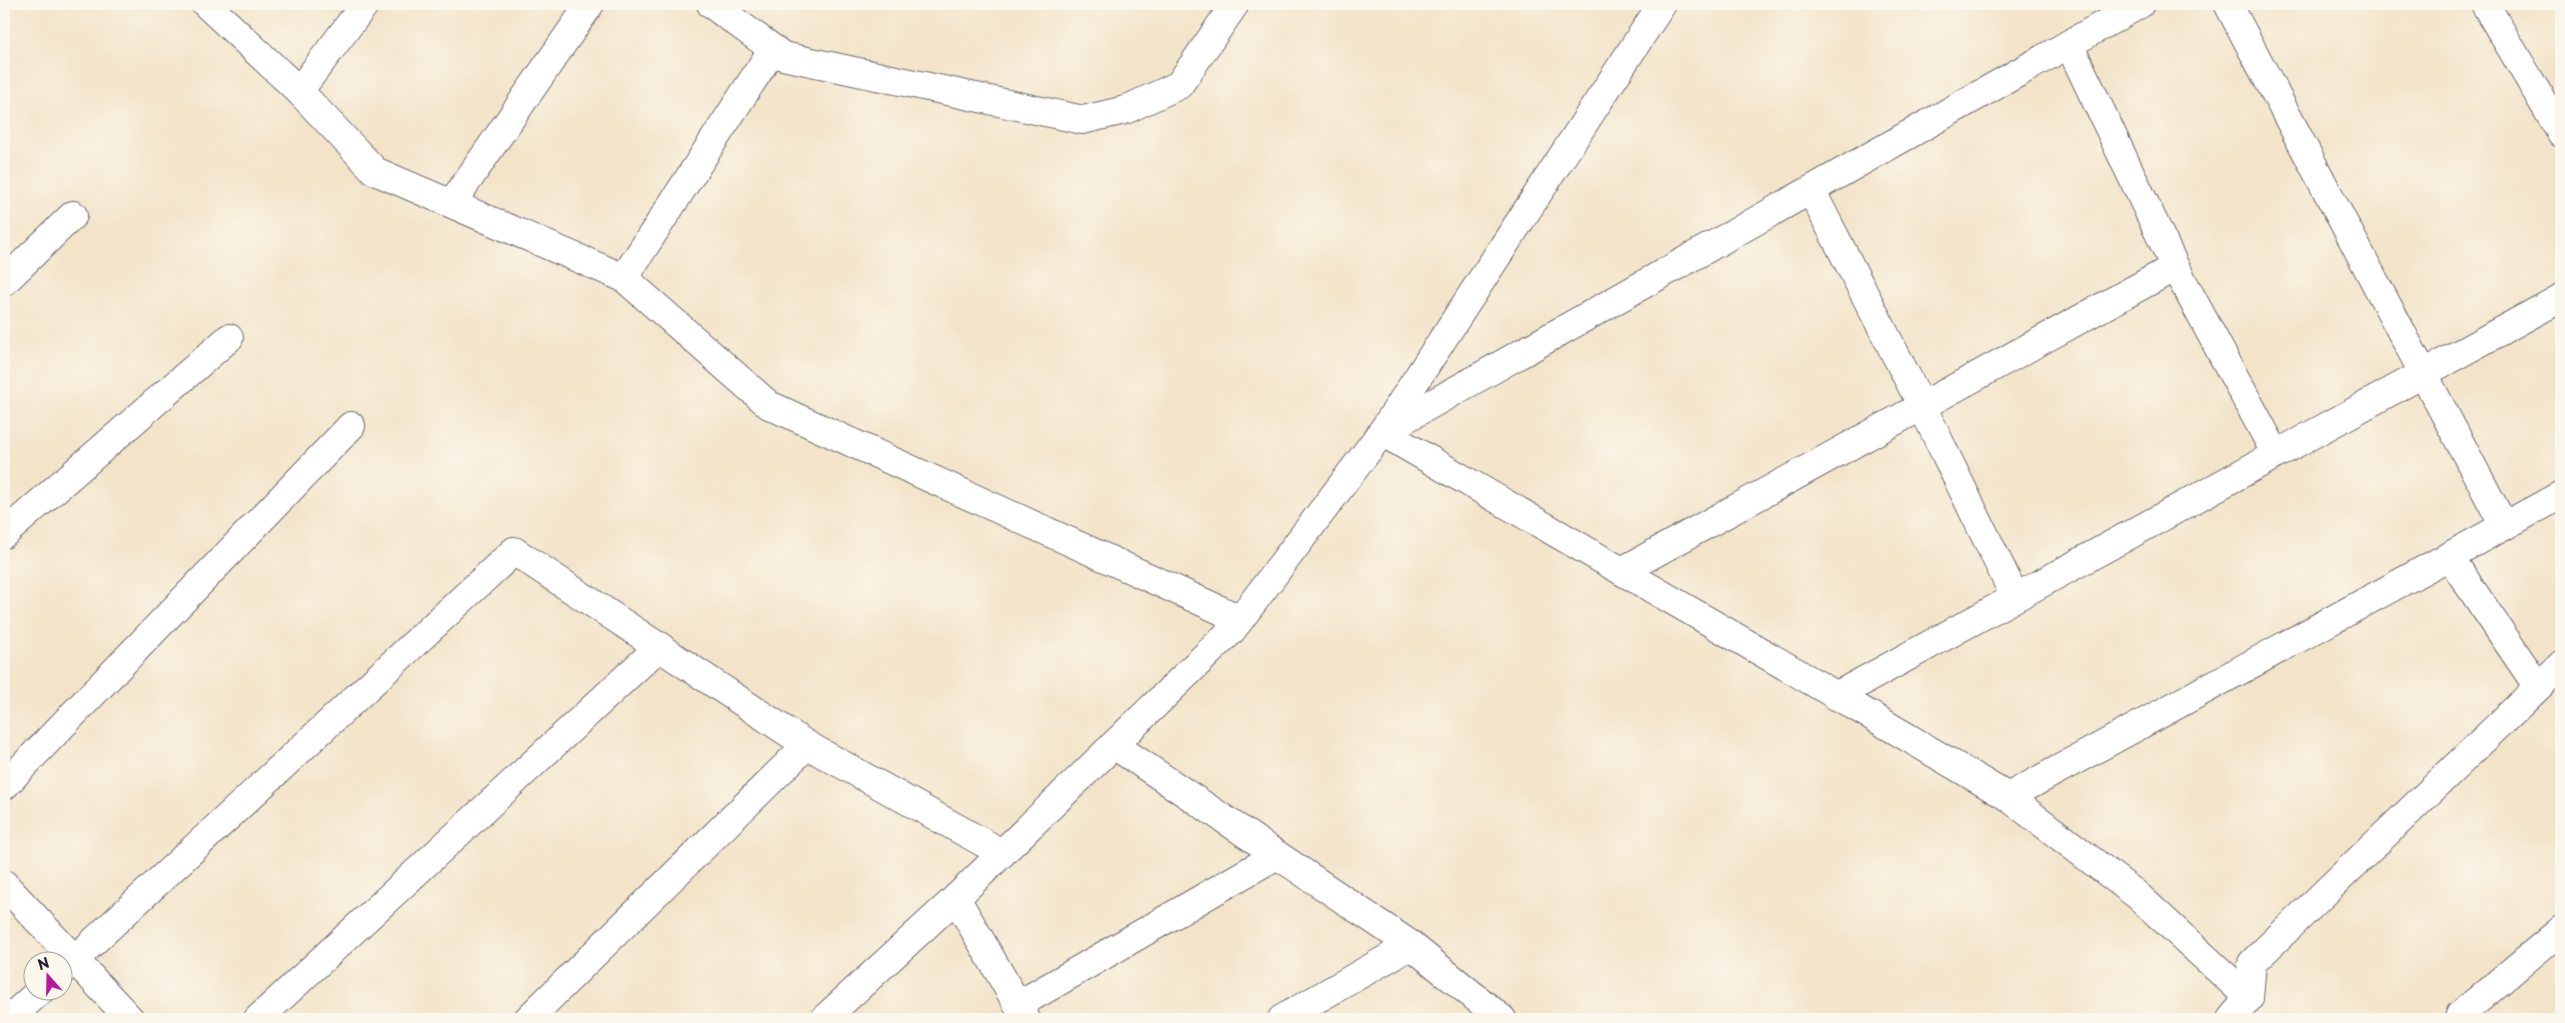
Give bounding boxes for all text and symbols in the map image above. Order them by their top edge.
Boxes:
north arrow [22,950,72,1000]
text: N [35,952,52,975]

